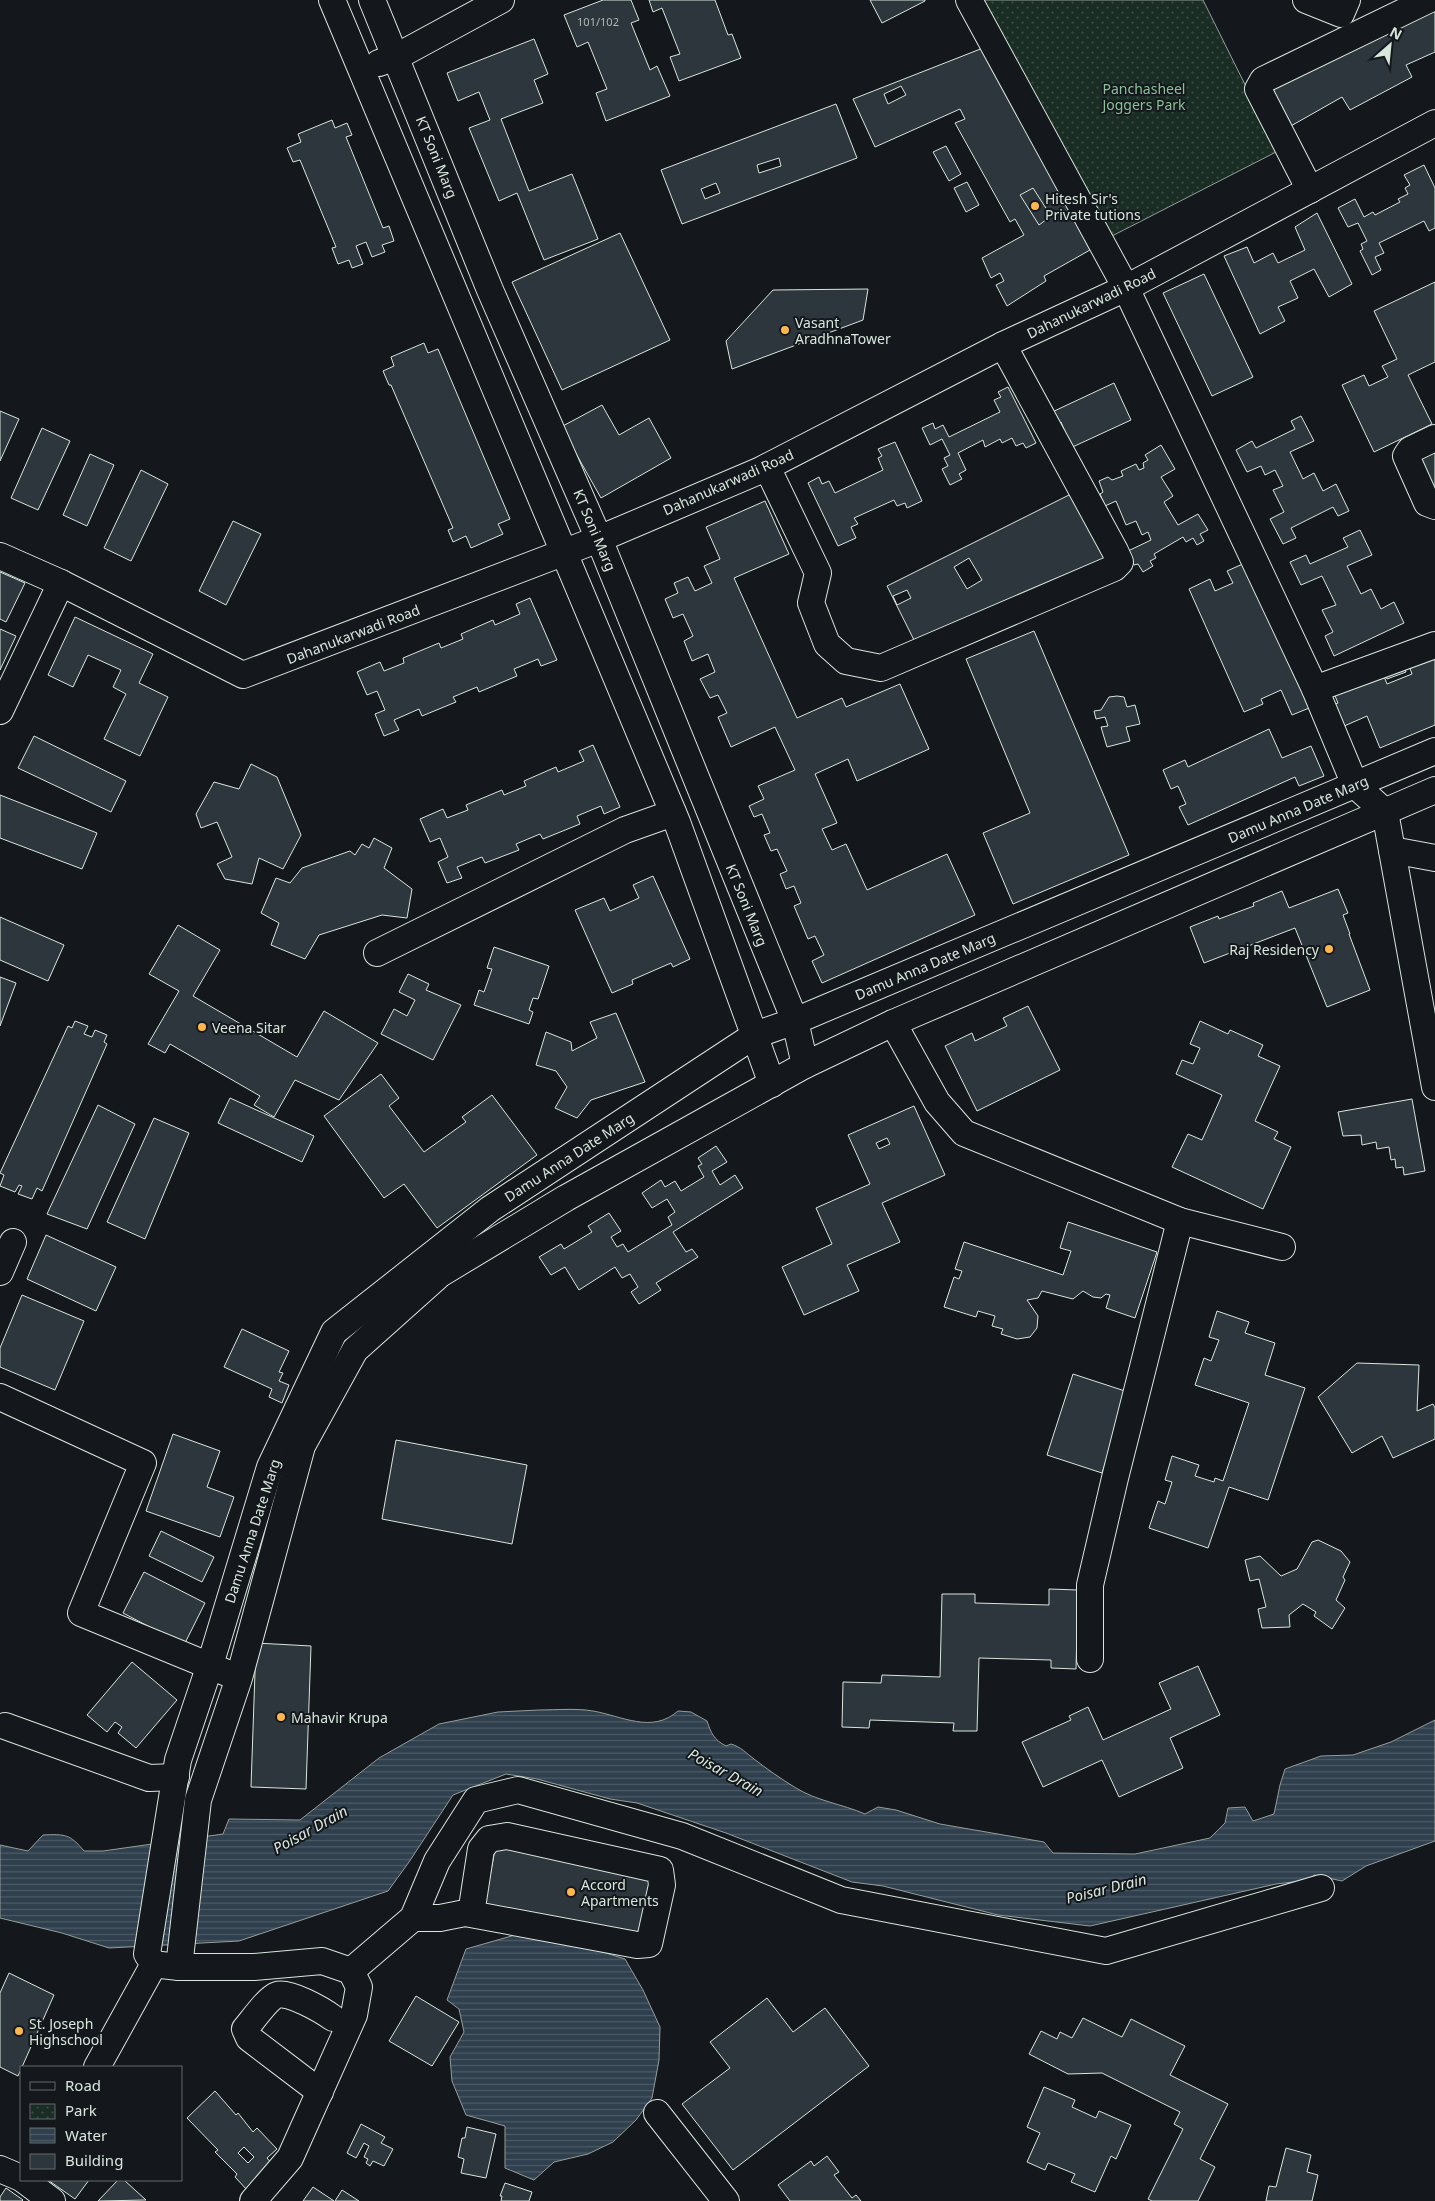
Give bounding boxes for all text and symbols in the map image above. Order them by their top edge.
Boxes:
house number: 101/102 [577,14,619,29]
north arrow [1365,20,1415,70]
text: N [1387,22,1406,44]
park label: Panchasheel Joggers Park [1100,79,1186,114]
street label: KT Soni Marg [412,113,462,201]
place label: Hitesh Sir's Private tutions [1045,189,1141,224]
marker: Hitesh Sir's Private tutions [1029,200,1041,212]
street label: Dahanukarwadi Road [1023,263,1159,343]
place label: Vasant AradhnaTower [795,313,891,348]
marker: Vasant AradhnaTower [779,324,791,336]
street label: Dahanukarwadi Road [660,445,796,519]
street label: KT Soni Marg [569,486,621,574]
street label: Dahanukarwadi Road [284,600,422,668]
street label: Damu Anna Date Marg [1225,771,1371,847]
street label: KT Soni Marg [722,861,772,949]
street label: Damu Anna Date Marg [852,928,998,1004]
place label: Raj Residency [1229,940,1320,959]
marker: Raj Residency [1323,943,1335,955]
place label: Veena Sitar [212,1018,286,1037]
marker: Veena Sitar [196,1021,208,1033]
street label: Damu Anna Date Marg [501,1108,637,1206]
street label: Damu Anna Date Marg [220,1456,284,1606]
place label: Mahavir Krupa [291,1708,388,1727]
marker: Mahavir Krupa [275,1711,287,1723]
water label: Poisar Drain [685,1743,767,1801]
water label: Poisar Drain [269,1800,351,1858]
water label: Poisar Drain [1064,1868,1148,1908]
place label: Accord Apartments [581,1875,659,1910]
marker: Accord Apartments [565,1886,577,1898]
place label: St. Joseph Highschool [29,2014,103,2049]
marker: St. Joseph Highschool [13,2025,25,2037]
legend [20,2066,182,2181]
text: Road [65,2075,101,2095]
text: Park [65,2100,97,2120]
text: Water [65,2125,107,2145]
text: Building [65,2150,123,2170]

